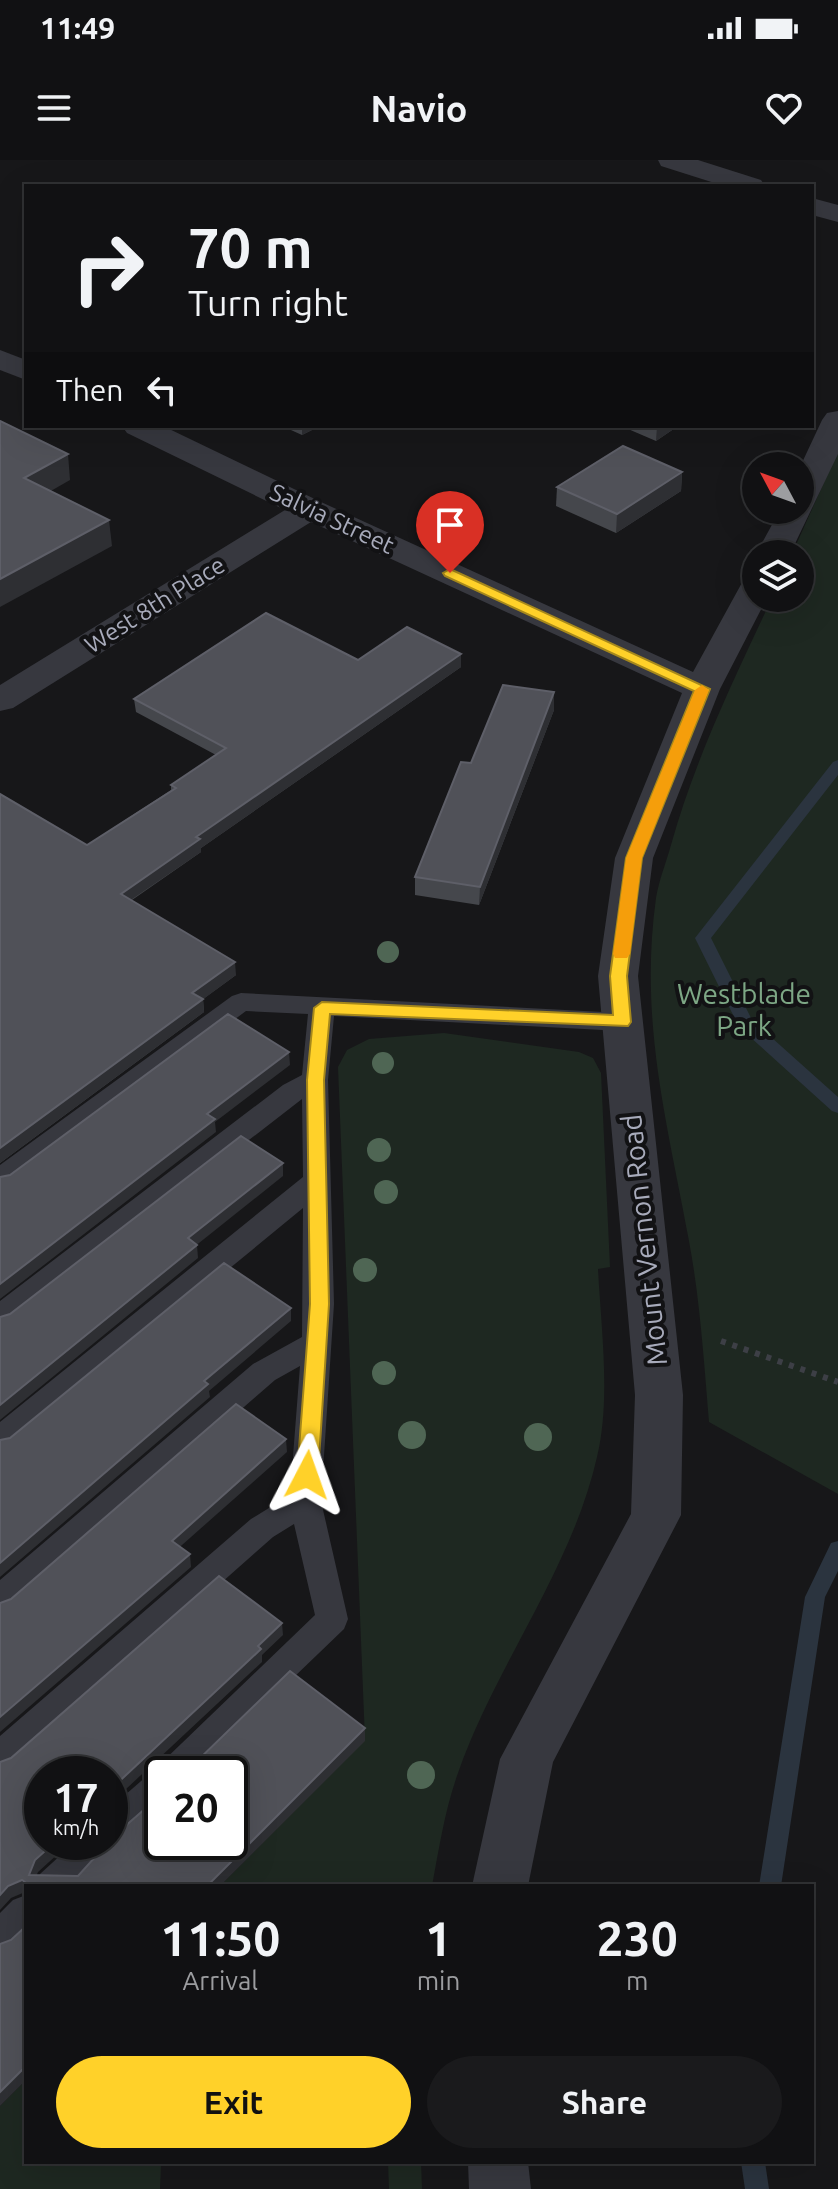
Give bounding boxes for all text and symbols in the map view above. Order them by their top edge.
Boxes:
text: 11:49 [40,11,115,45]
icon: menu [32,86,76,130]
icon: heart [762,86,806,130]
text: Navio [371,88,467,129]
icon: right [56,216,160,320]
text: 70 m [188,216,313,279]
text: Turn right [188,282,348,323]
icon: left [140,368,184,412]
text: Then [56,373,124,407]
north arrow [742,452,814,524]
map controls [742,452,814,612]
street label: Salvia Street [266,478,399,559]
pin [416,491,484,573]
icon: arrive [428,503,472,547]
button: layers [742,540,814,612]
street label: West 8th Place [80,551,230,658]
park label: Westblade Park [677,978,811,1041]
street label: Mount Vernon Road [615,1113,672,1367]
position arrow [265,1433,349,1517]
speed limit sign: 20 [144,1756,248,1860]
text: 17 [53,1775,99,1820]
text: km/h [53,1816,99,1839]
text: 11:50 [160,1911,280,1965]
text: 1 [425,1911,452,1965]
text: 230 [597,1911,678,1965]
text: Arrival [182,1966,258,1995]
text: min [417,1966,460,1995]
text: m [626,1966,648,1995]
button: Exit [56,2056,411,2148]
button: Share [427,2056,782,2148]

